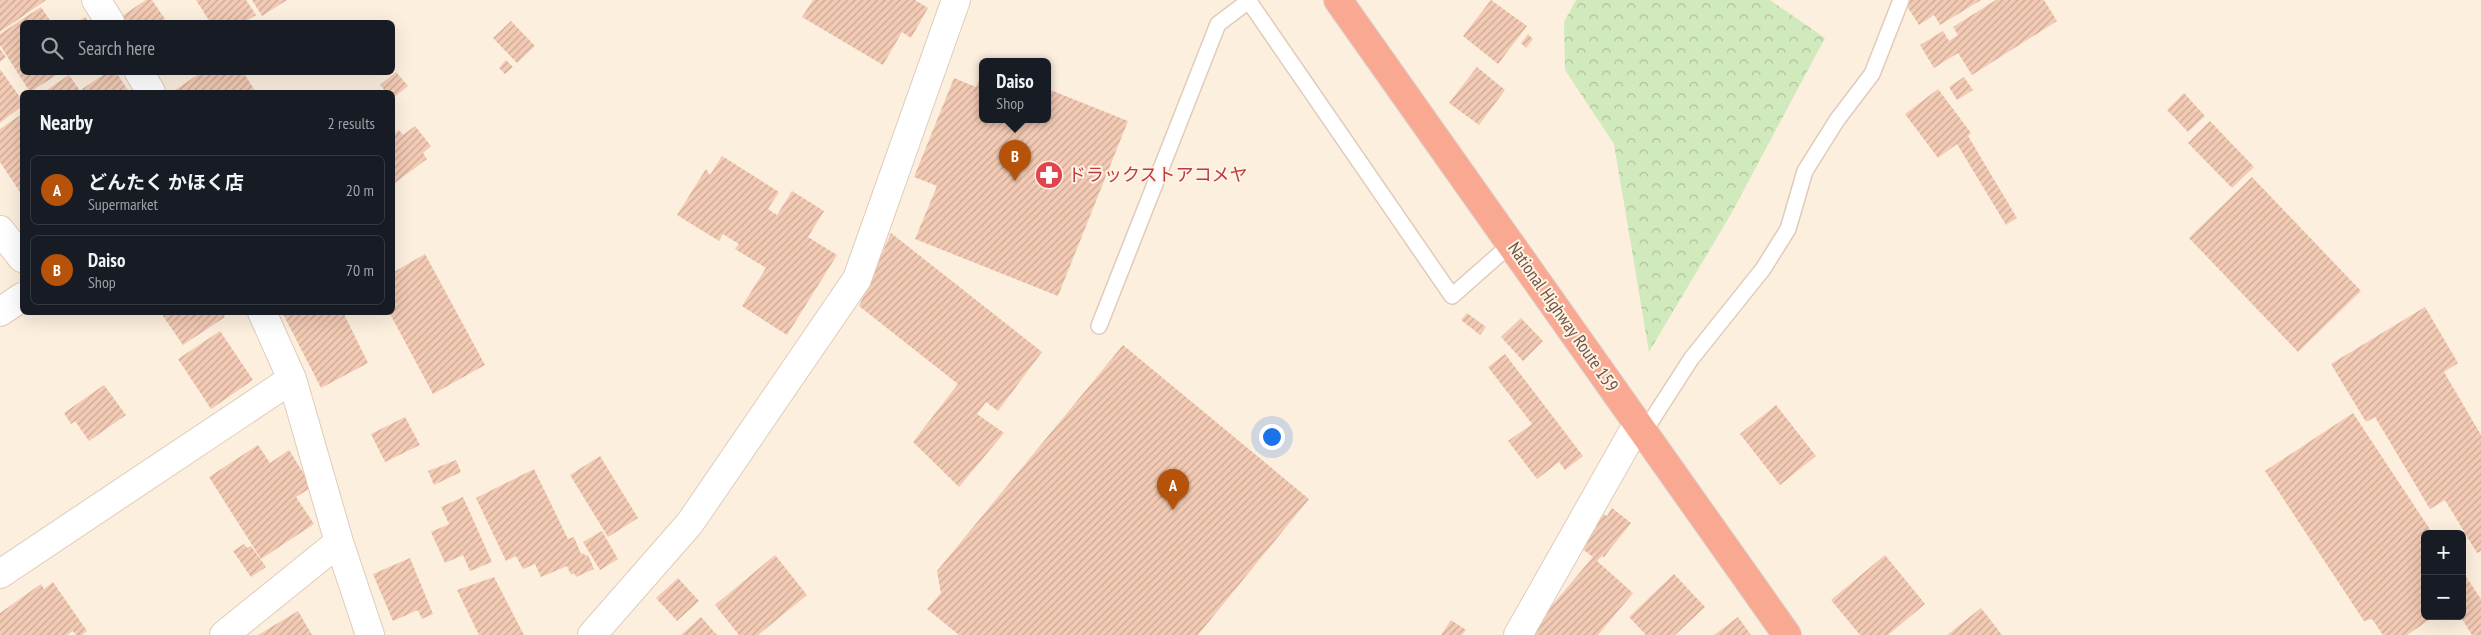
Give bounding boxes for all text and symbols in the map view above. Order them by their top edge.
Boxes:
search box [20,20,395,75]
icon: search [38,34,66,62]
text: Search here [78,36,155,60]
popup [979,58,1051,123]
text: Daiso [996,69,1034,93]
text: Shop [996,93,1024,113]
text: Nearby [40,109,93,136]
text: 2 results [328,113,375,133]
pin: B [999,140,1031,181]
pharmacy icon: ドラックストアコメヤ [1034,160,1064,190]
place label: ドラックストアコメヤ [1068,163,1247,186]
text: どんたく かほく店 [88,170,244,194]
text: A [53,180,61,200]
text: 20 m [346,180,374,200]
text: Supermarket [88,194,158,214]
street label: National Highway Route 159 [1503,237,1624,396]
text: Daiso [88,248,125,272]
text: B [53,260,61,280]
text: 70 m [346,260,374,280]
text: Shop [88,272,116,292]
your location [1259,424,1285,450]
pin: A [1157,469,1189,510]
map controls [2421,530,2466,620]
button: + [2421,530,2466,575]
button: − [2421,575,2466,620]

